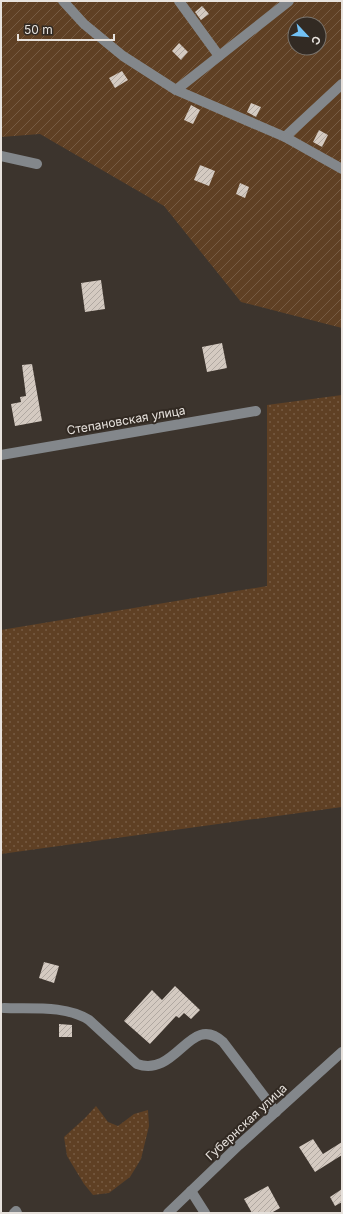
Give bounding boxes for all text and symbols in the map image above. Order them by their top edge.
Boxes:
scale bar [18,16,114,42]
north arrow [287,16,327,56]
text: 50 m [24,22,53,37]
text: С [308,34,324,47]
street label: Степановская улица [65,402,187,438]
street label: Губернская улица [202,1080,290,1164]

